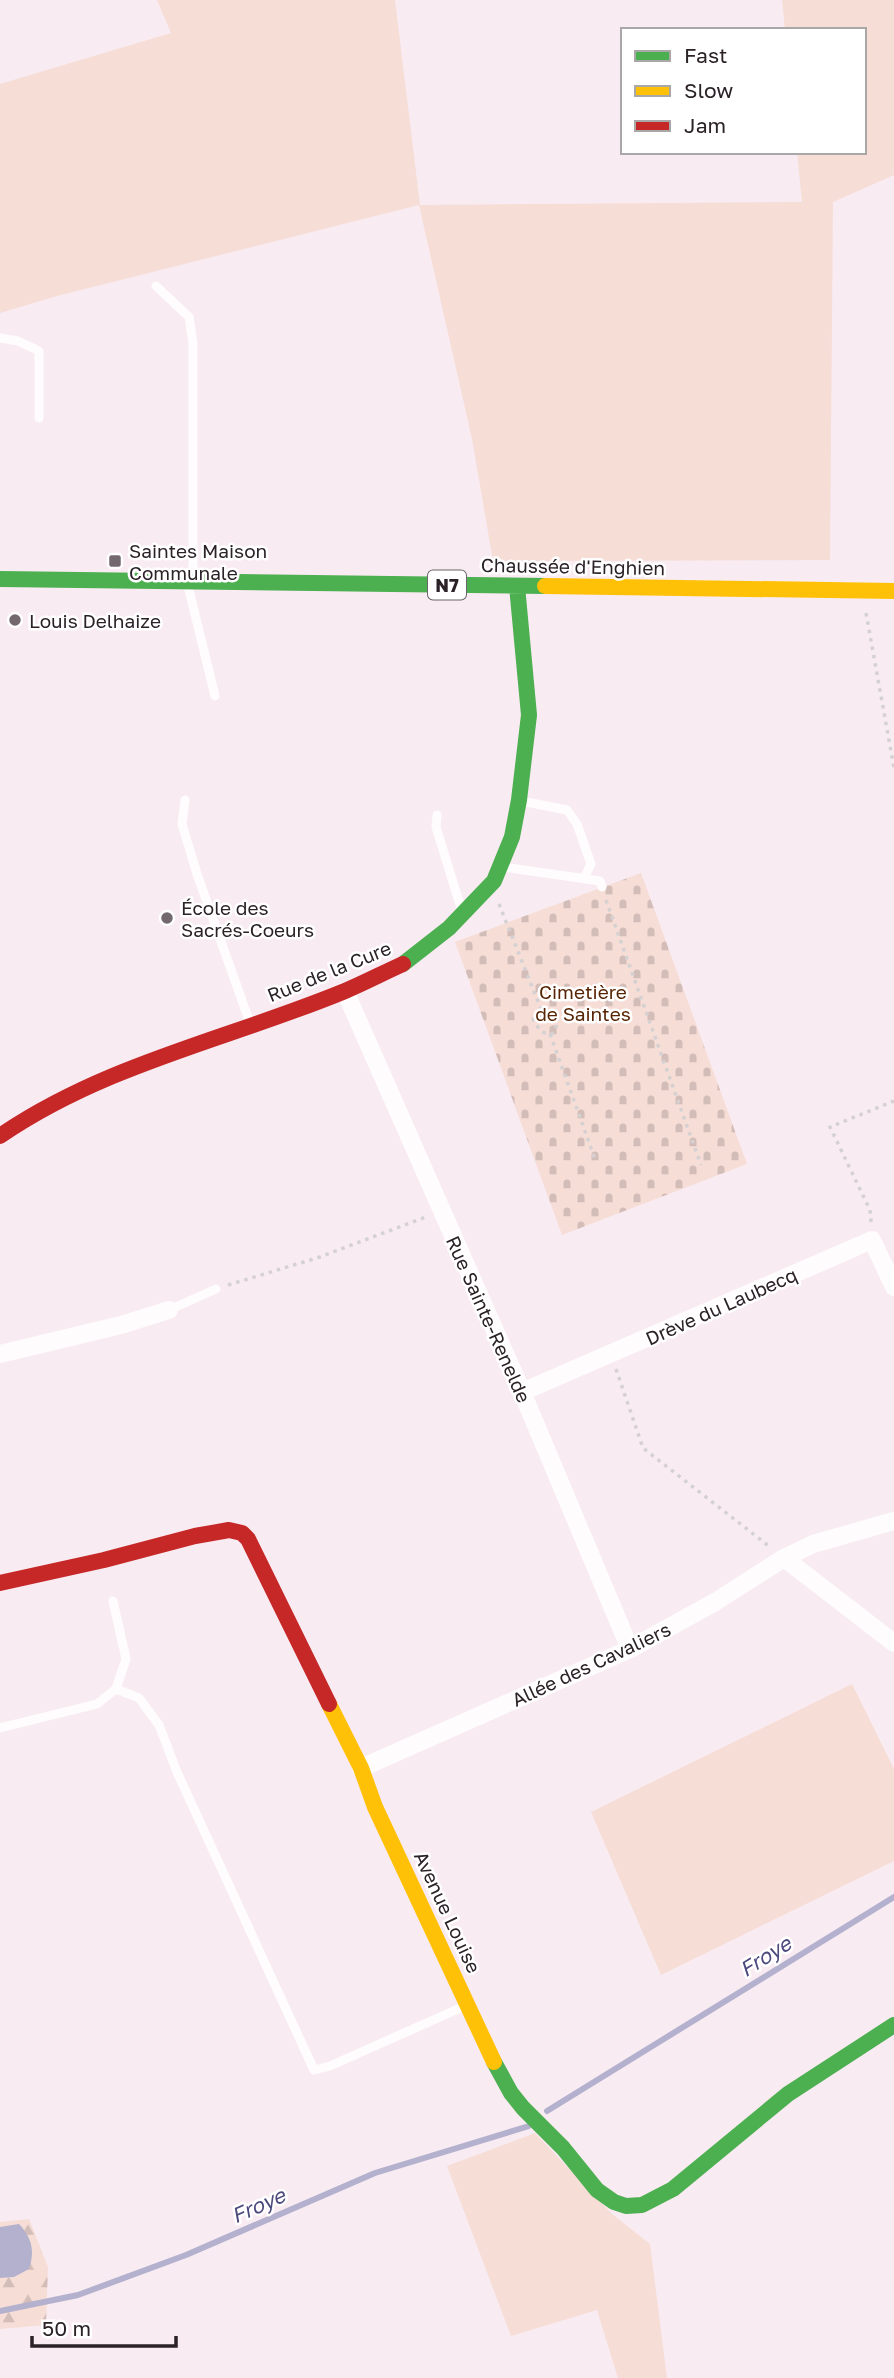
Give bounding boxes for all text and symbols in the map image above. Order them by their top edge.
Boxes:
legend [621,28,866,154]
text: Fast [684,42,727,68]
text: Slow [684,77,733,103]
text: Jam [684,112,726,138]
place label: Saintes Maison Communale [129,539,267,584]
marker: Saintes Maison Communale [107,553,123,569]
street label: Chaussée d'Enghien [481,553,665,579]
road number: N7 [428,570,466,600]
place label: Louis Delhaize [29,609,161,632]
marker: Louis Delhaize [7,612,23,628]
place label: École des Sacrés-Coeurs [181,896,314,941]
marker: École des Sacrés-Coeurs [159,910,175,926]
street label: Rue de la Cure [264,936,394,1006]
park label: Cimetière de Saintes [535,980,631,1025]
street label: Rue Sainte-Renelde [442,1232,536,1406]
street label: Drève du Laubecq [642,1262,800,1350]
street label: Allée des Cavaliers [508,1617,674,1711]
street label: Avenue Louise [410,1848,486,1976]
water label: Froye [734,1929,797,1982]
water label: Froye [227,2181,291,2228]
scale bar [32,2304,175,2348]
text: 50 m [42,2315,91,2341]

